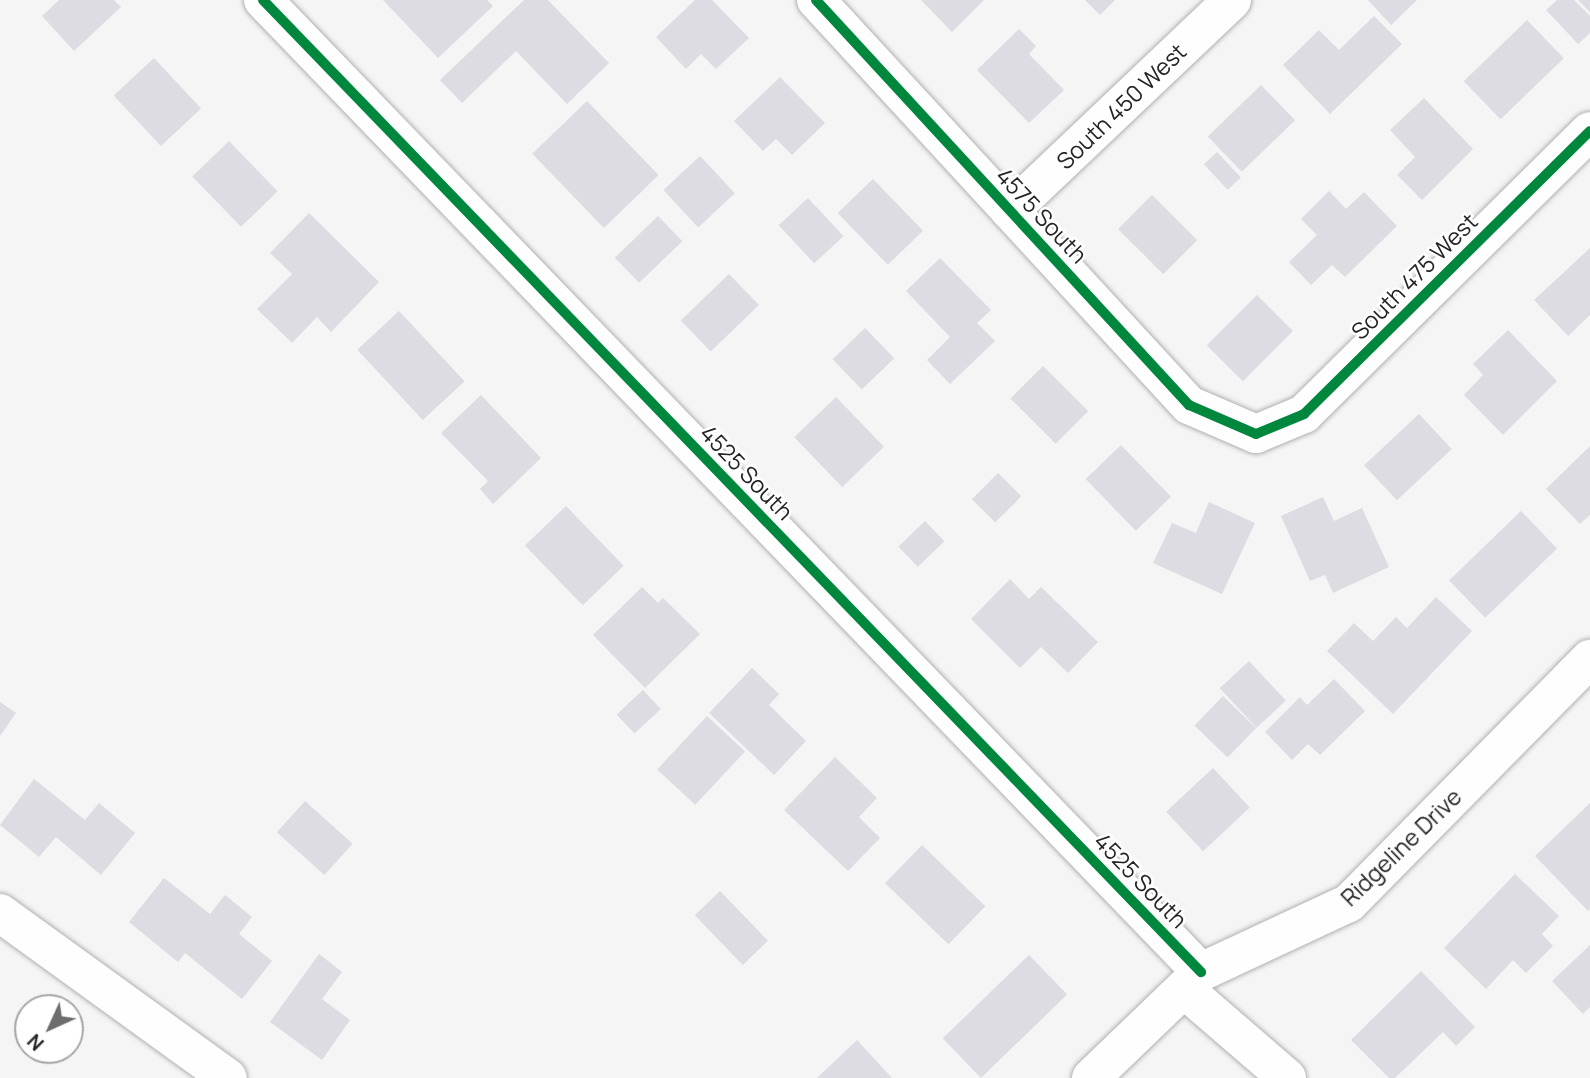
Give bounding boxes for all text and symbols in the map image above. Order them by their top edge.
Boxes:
street label: South 450 West [1051,37,1191,175]
street label: 4575 South [991,161,1093,269]
street label: South 475 West [1345,207,1483,345]
street label: 4525 South [695,419,799,525]
street label: Ridgeline Drive [1335,783,1467,911]
street label: 4525 South [1089,827,1193,933]
north arrow [14,994,84,1064]
text: N [22,1028,50,1056]

